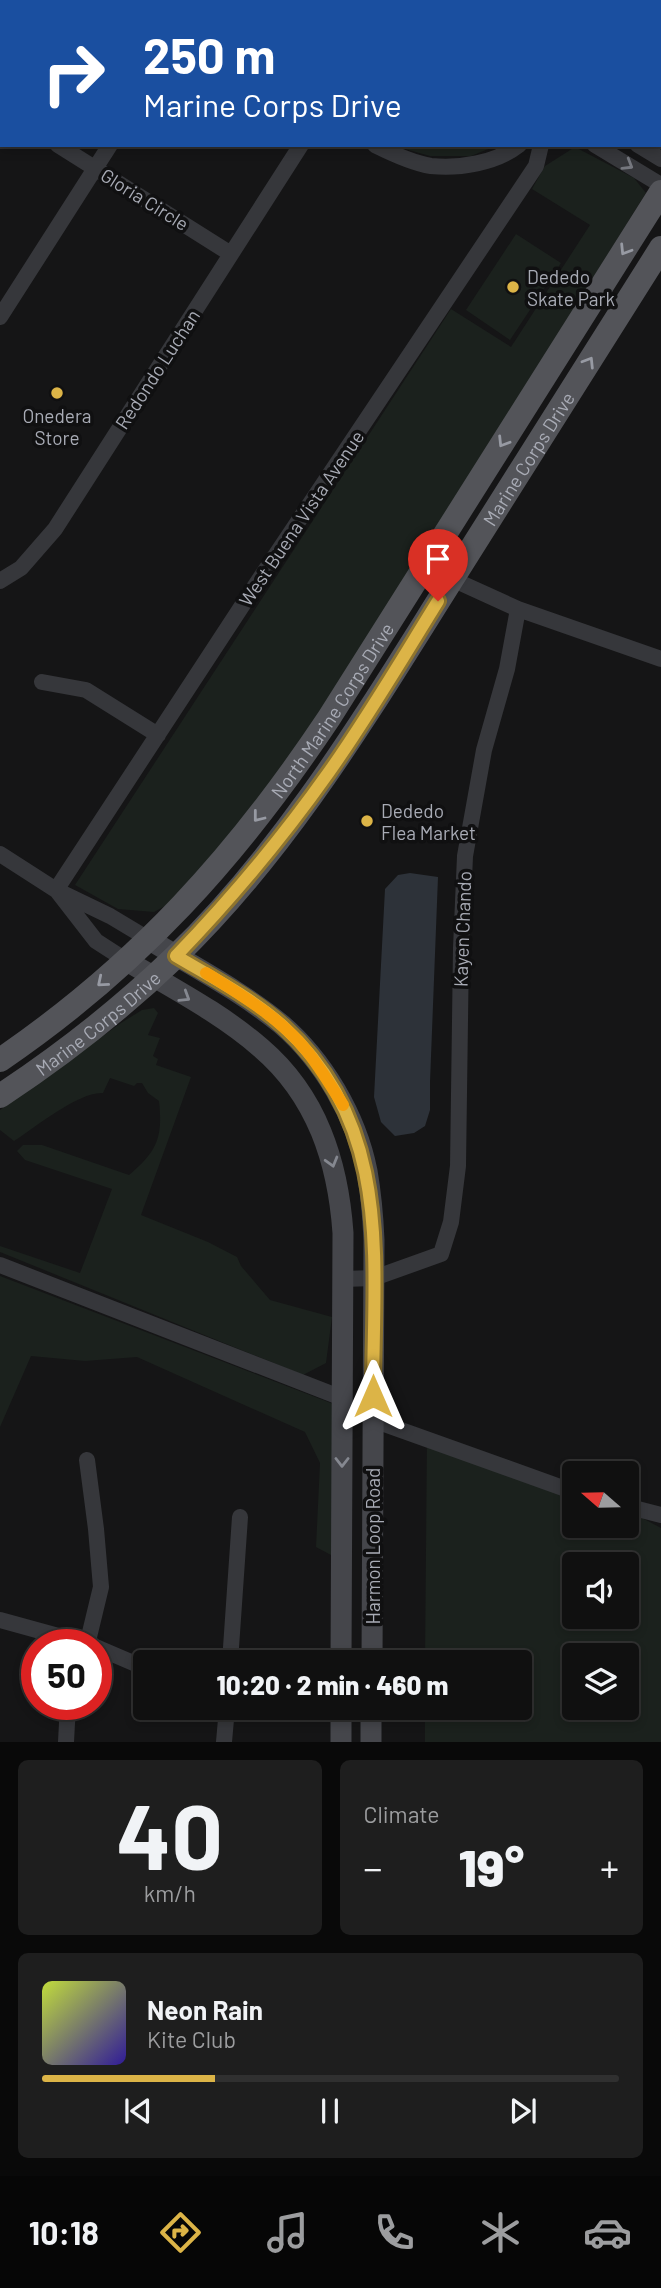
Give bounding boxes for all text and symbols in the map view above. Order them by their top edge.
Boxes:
text: 250 m [143,25,276,84]
icon: right [28,28,119,119]
text: Marine Corps Drive [143,85,402,123]
one-way arrow [620,157,633,170]
street label: Gloria Circle [97,163,193,235]
one-way arrow [620,242,633,255]
place label: Dededo Skate Park [527,265,615,310]
marker: Dededo Skate Park [505,279,521,295]
street label: Redondo Luchan [110,305,204,433]
one-way arrow [580,357,593,370]
marker: Onedera Store [49,385,65,401]
street label: Marine Corps Drive [477,387,579,530]
place label: Onedera Store [22,404,92,449]
street label: West Buena Vista Avenue [234,426,368,610]
one-way arrow [499,435,512,448]
pin [408,529,468,601]
icon: arrive [419,540,457,578]
street label: North Marine Corps Drive [265,618,398,802]
place label: Dededo Flea Market [381,799,476,844]
one-way arrow [254,810,267,822]
marker: Dededo Flea Market [359,813,375,829]
street label: Kayen Chando [448,871,476,987]
street label: Marine Corps Drive [31,966,165,1080]
one-way arrow [98,974,111,986]
one-way arrow [178,988,191,1001]
one-way arrow [324,1155,339,1167]
position arrow [336,1359,410,1433]
one-way arrow [334,1457,350,1467]
north arrow [562,1461,639,1538]
map controls [562,1461,639,1720]
street label: Harmon Loop Road [361,1468,384,1624]
button: sound [562,1552,639,1629]
speed limit sign: 50 [21,1629,112,1720]
button: layers [562,1643,639,1720]
text: 10:20 · 2 min · 460 m [217,1669,448,1700]
text: 40 [116,1779,223,1888]
text: Climate [364,1800,440,1828]
text: 19° [458,1835,524,1897]
text: − [364,1844,383,1890]
text: + [600,1844,619,1890]
text: km/h [144,1879,196,1907]
text: Neon Rain [147,1994,263,2025]
text: Kite Club [147,2025,236,2053]
icon: previous [119,2092,157,2130]
icon: pause [311,2092,349,2130]
icon: next [504,2092,542,2130]
icon: directions [156,2208,205,2257]
icon: music [263,2208,312,2257]
icon: phone [370,2208,419,2257]
icon: climate [476,2208,525,2257]
icon: car [583,2208,632,2257]
text: 10:18 [29,2213,99,2251]

